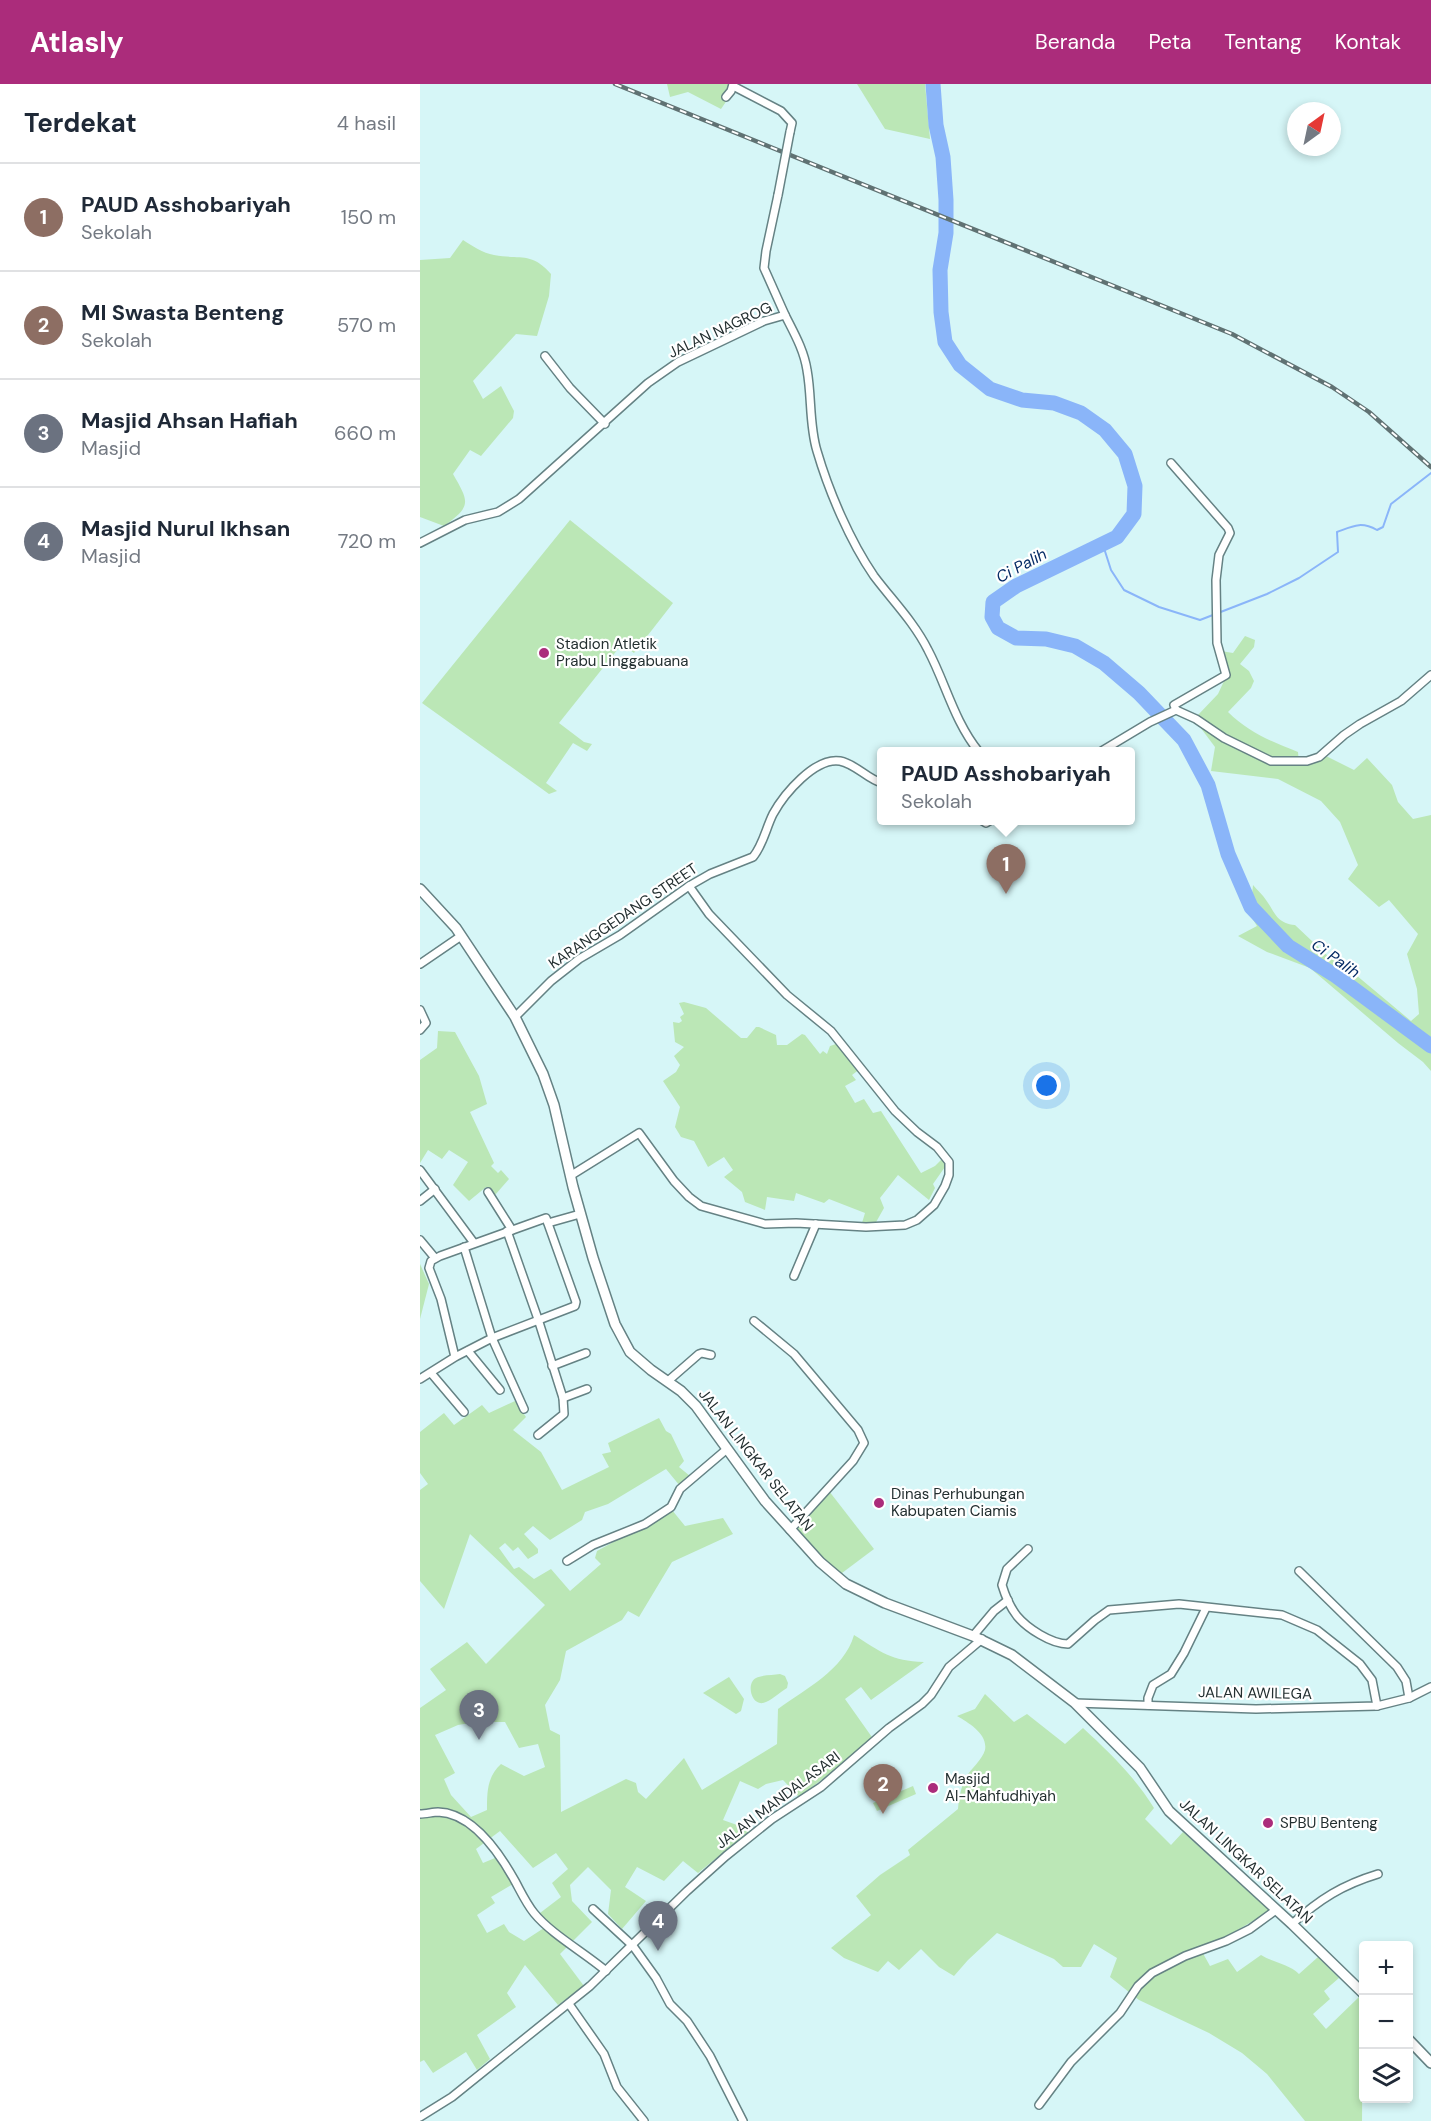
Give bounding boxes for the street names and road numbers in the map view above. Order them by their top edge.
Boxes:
street label: JALAN NAGROG [665,297,775,363]
street label: KARANGGEDANG STREET [545,859,701,973]
street label: JALAN LINGKAR SELATAN [694,1385,818,1535]
street label: JALAN AWILEGA [1198,1682,1312,1704]
street label: JALAN MANDALASARI [712,1747,844,1853]
street label: JALAN LINGKAR SELATAN [1175,1794,1317,1928]

